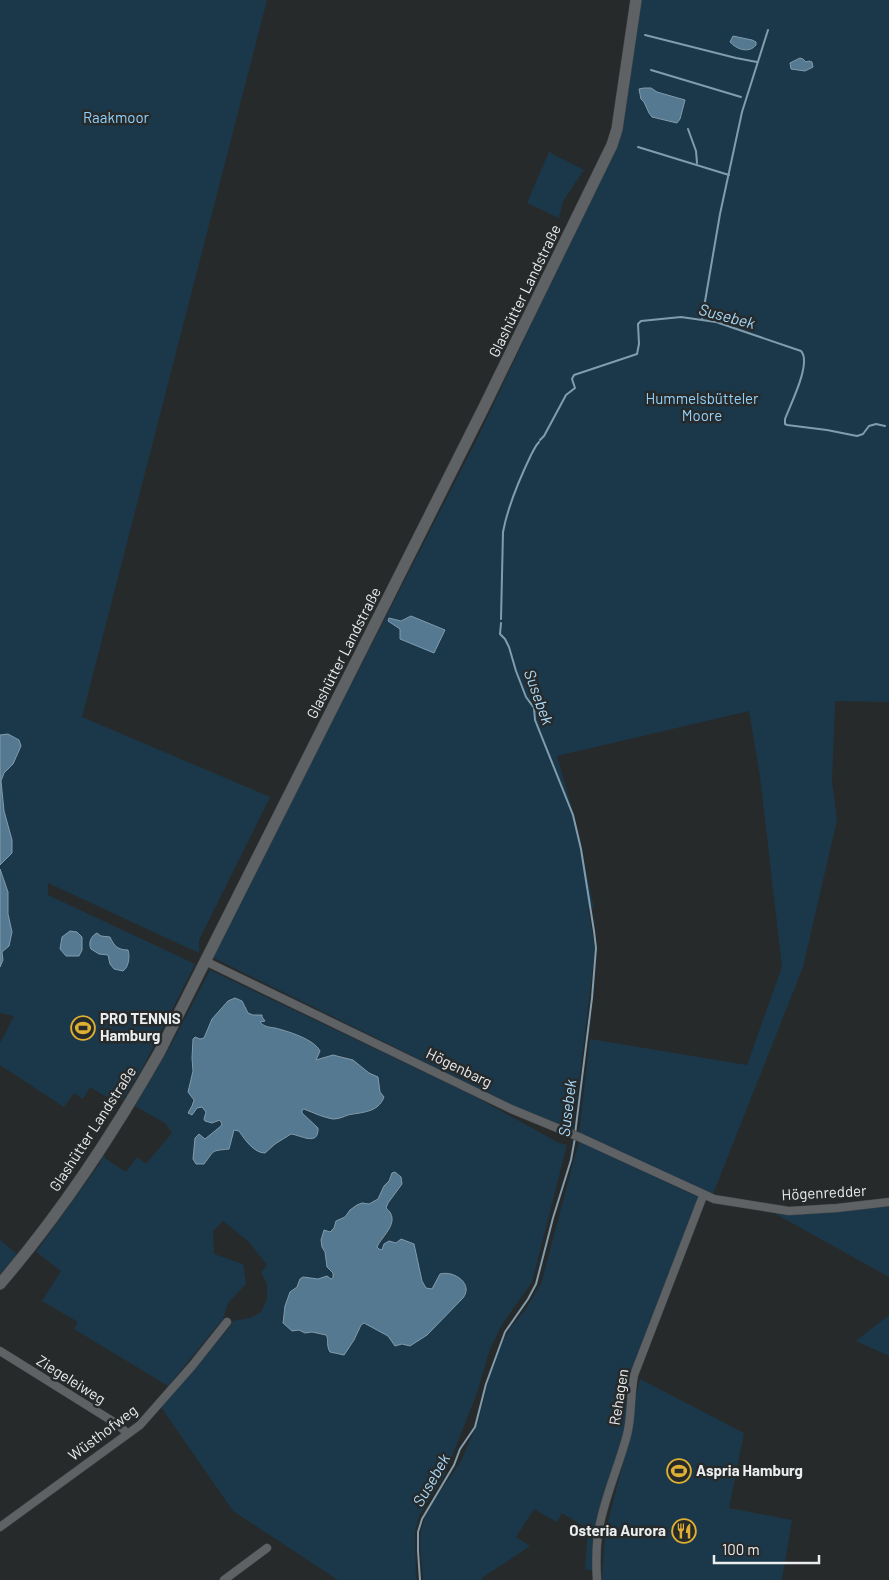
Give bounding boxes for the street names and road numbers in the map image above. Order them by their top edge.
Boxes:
street label: Glashütter Landstraße [484,221,564,360]
street label: Glashütter Landstraße [302,584,384,721]
street label: Högenbarg [424,1043,495,1091]
street label: Glashütter Landstraße [45,1063,139,1194]
street label: Högenredder [781,1181,867,1203]
street label: Ziegeleiweg [34,1351,109,1407]
street label: Rehagen [605,1367,631,1426]
street label: Wüsthofweg [64,1400,140,1464]

